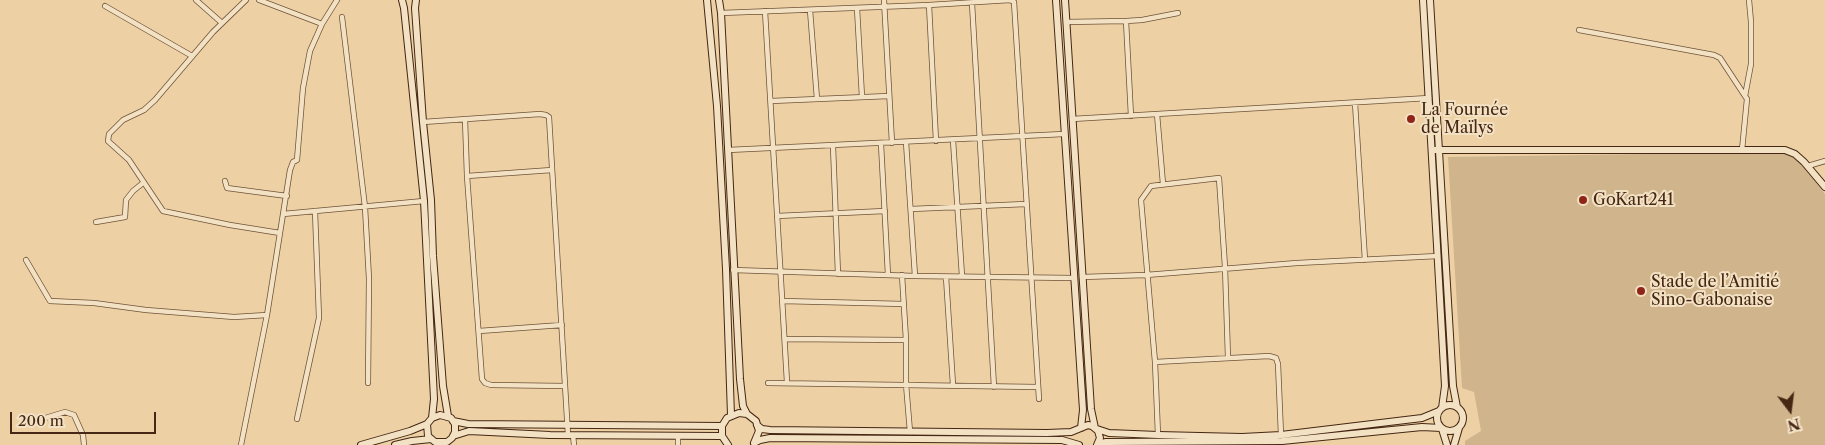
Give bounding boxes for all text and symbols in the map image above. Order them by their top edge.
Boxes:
place label: La Fournée de Maïlys [1421,100,1508,138]
marker: La Fournée de Maïlys [1405,113,1417,125]
place label: GoKart241 [1593,190,1674,210]
marker: GoKart241 [1577,194,1589,206]
place label: Stade de l’Amitié Sino-Gabonaise [1651,272,1779,310]
marker: Stade de l’Amitié Sino-Gabonaise [1635,285,1647,297]
north arrow [1765,385,1815,435]
scale bar [12,402,159,434]
text: 200 m [18,411,64,430]
text: N [1786,414,1802,435]

